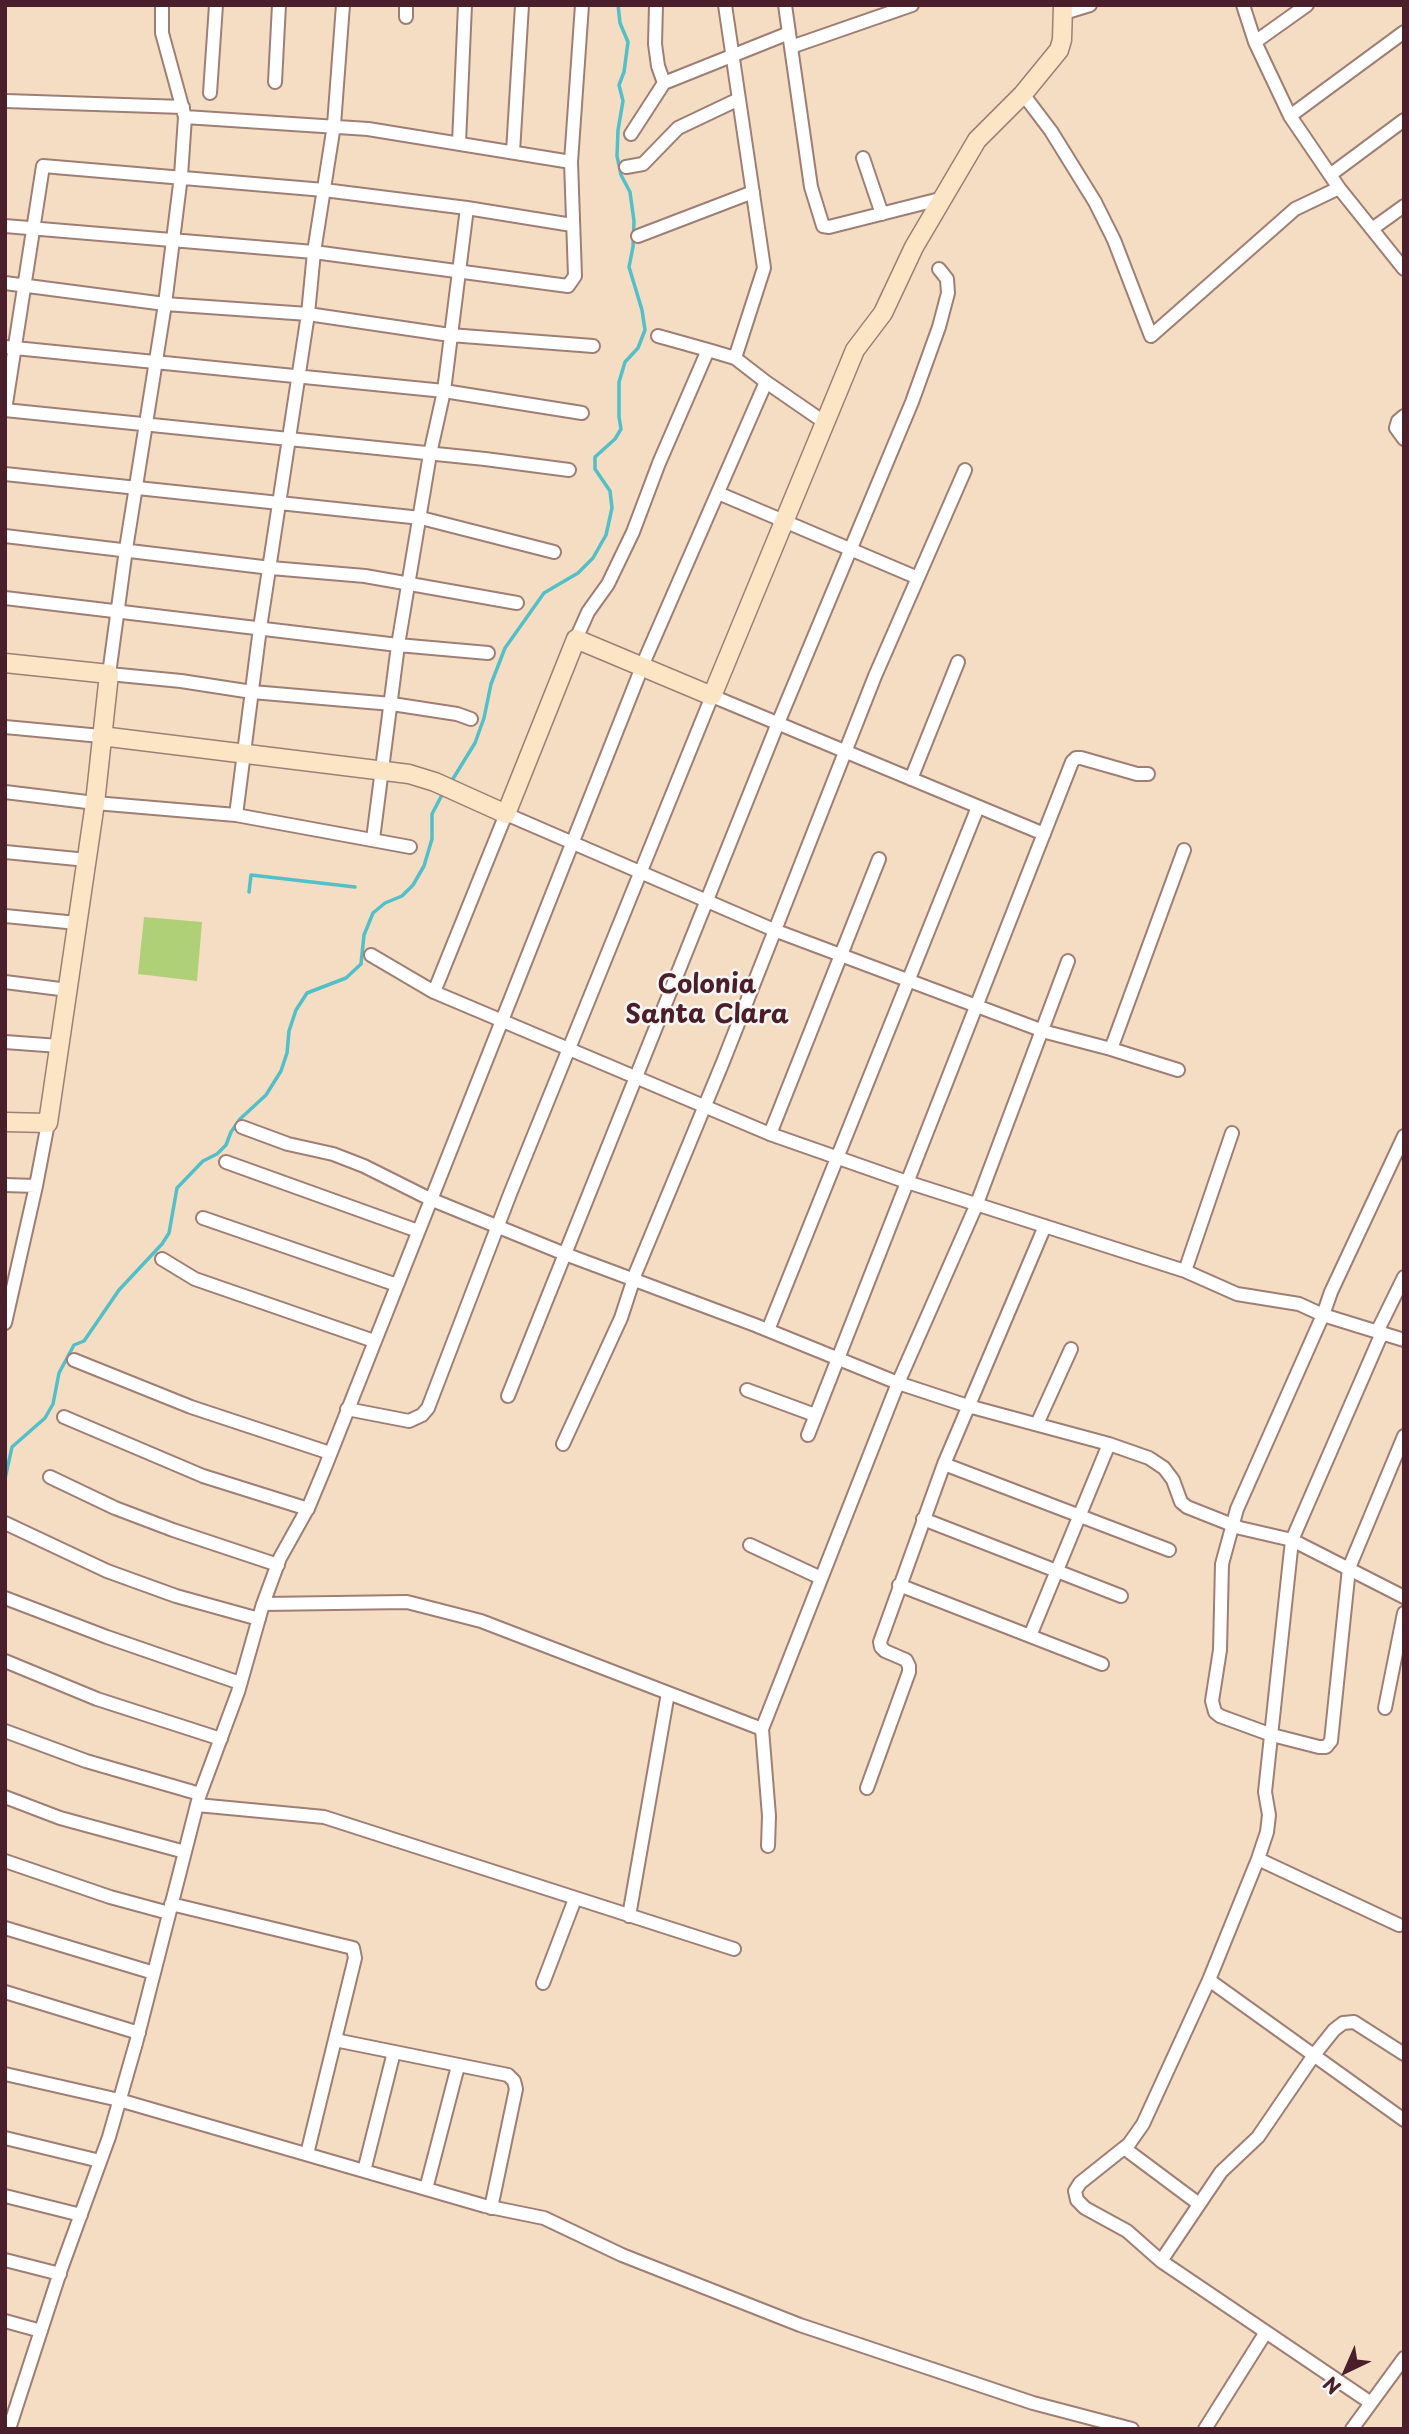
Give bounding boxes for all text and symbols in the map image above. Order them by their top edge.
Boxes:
district label: Colonia Santa Clara [625,970,789,1032]
north arrow [1311,2336,1381,2406]
text: N [1316,2371,1347,2401]

